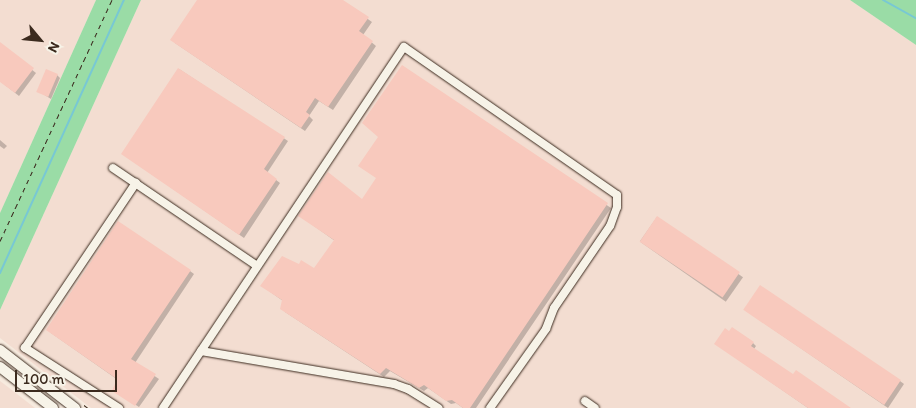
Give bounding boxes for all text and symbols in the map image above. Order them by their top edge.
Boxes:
north arrow [15,15,65,65]
text: N [44,39,63,55]
scale bar [18,360,120,392]
text: 100 m [23,370,64,388]

